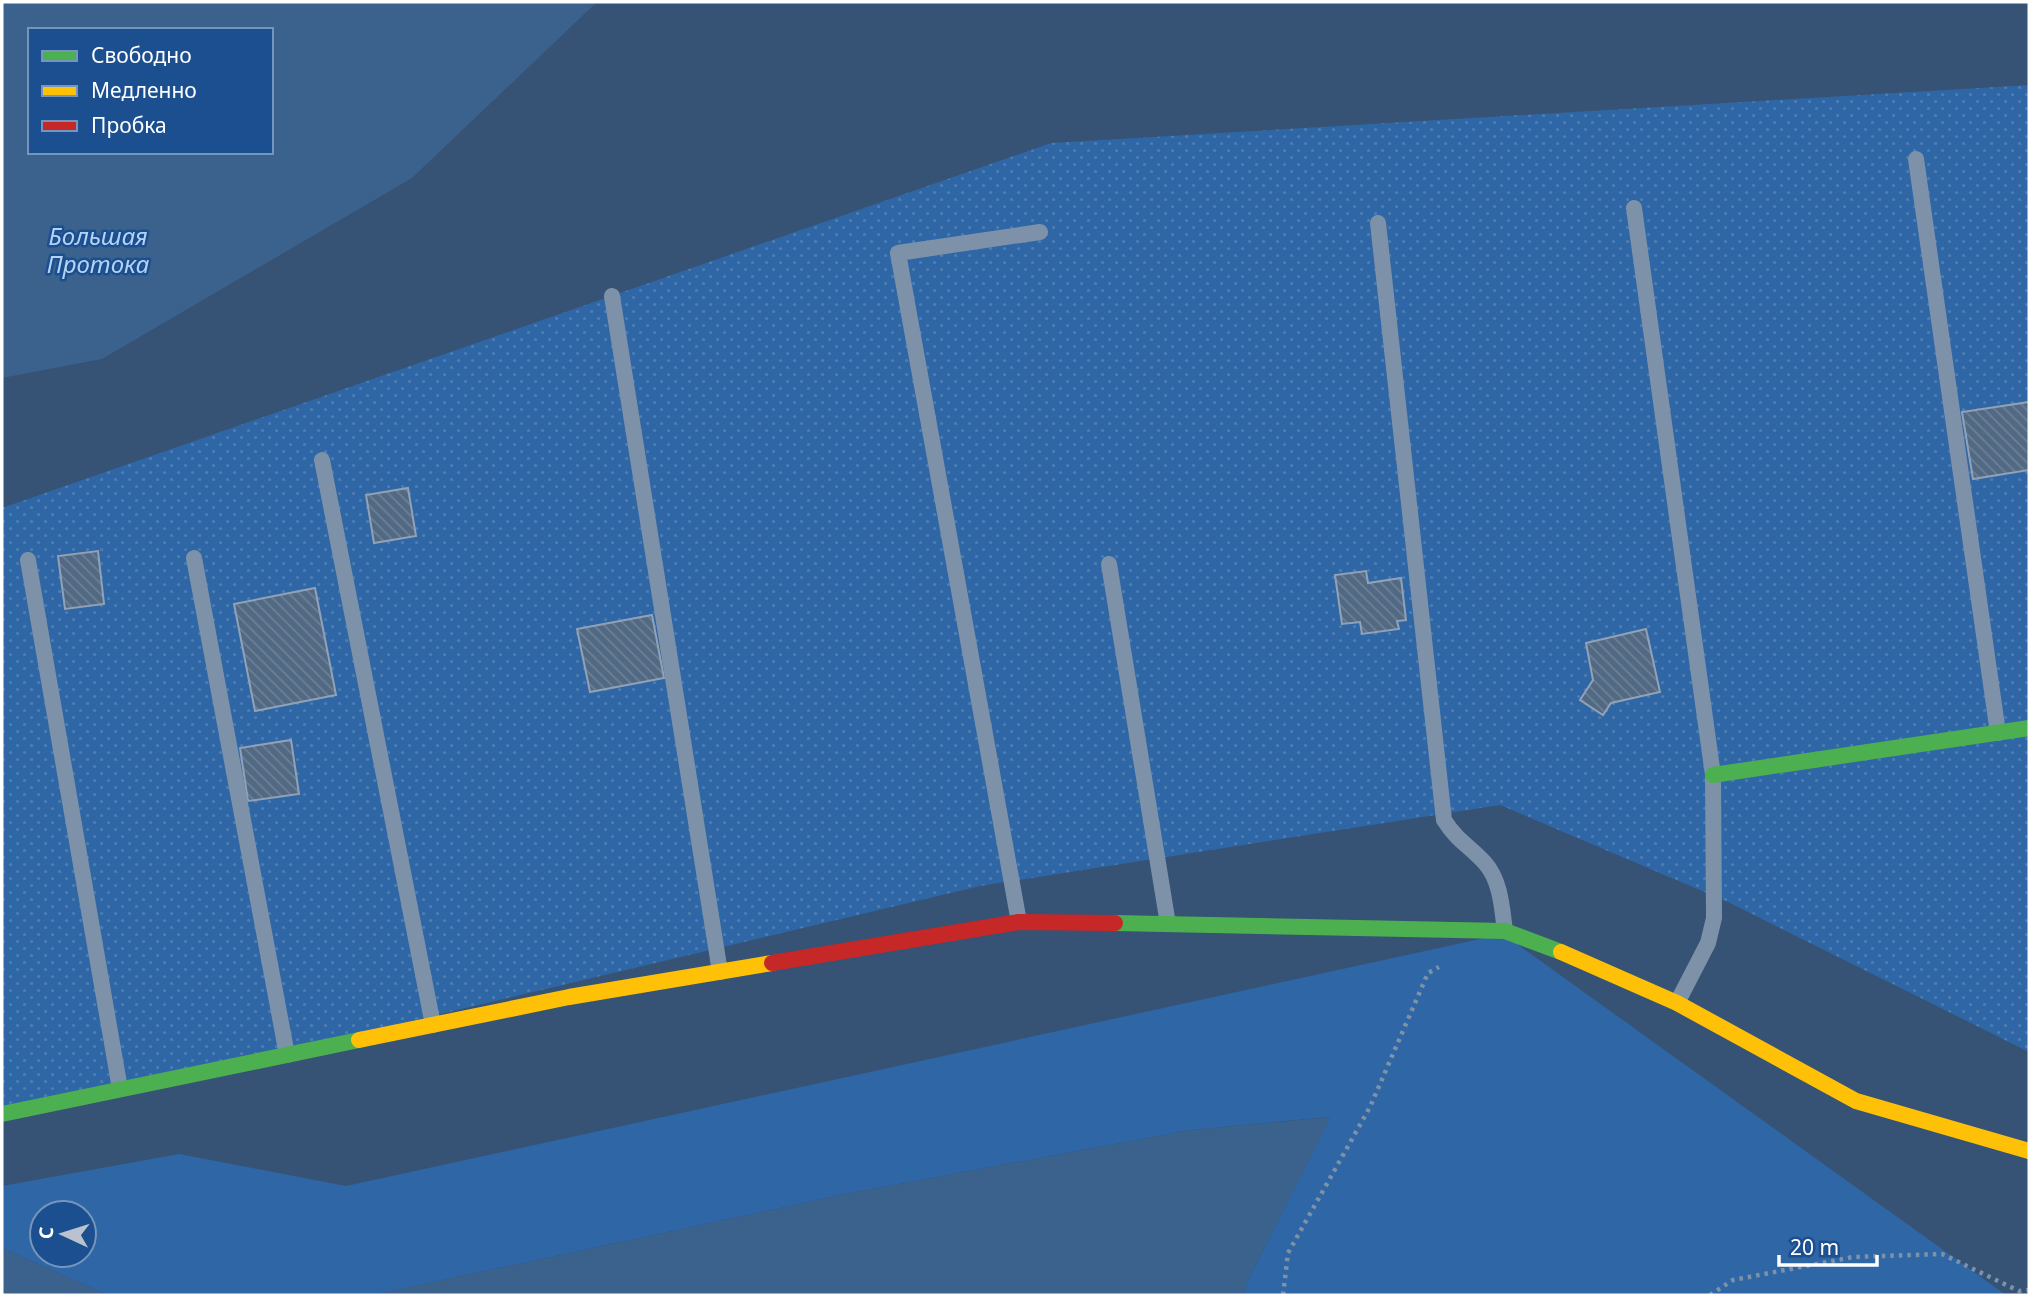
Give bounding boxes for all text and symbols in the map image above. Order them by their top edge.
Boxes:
legend [28,28,273,154]
text: Свободно [91,41,192,69]
text: Медленно [91,76,197,104]
text: Пробка [91,111,167,139]
water label: Большая Протока [47,219,150,280]
north arrow [28,1199,98,1269]
scale bar [1779,1224,1877,1268]
text: С [33,1226,59,1240]
text: 20 m [1790,1233,1839,1261]

